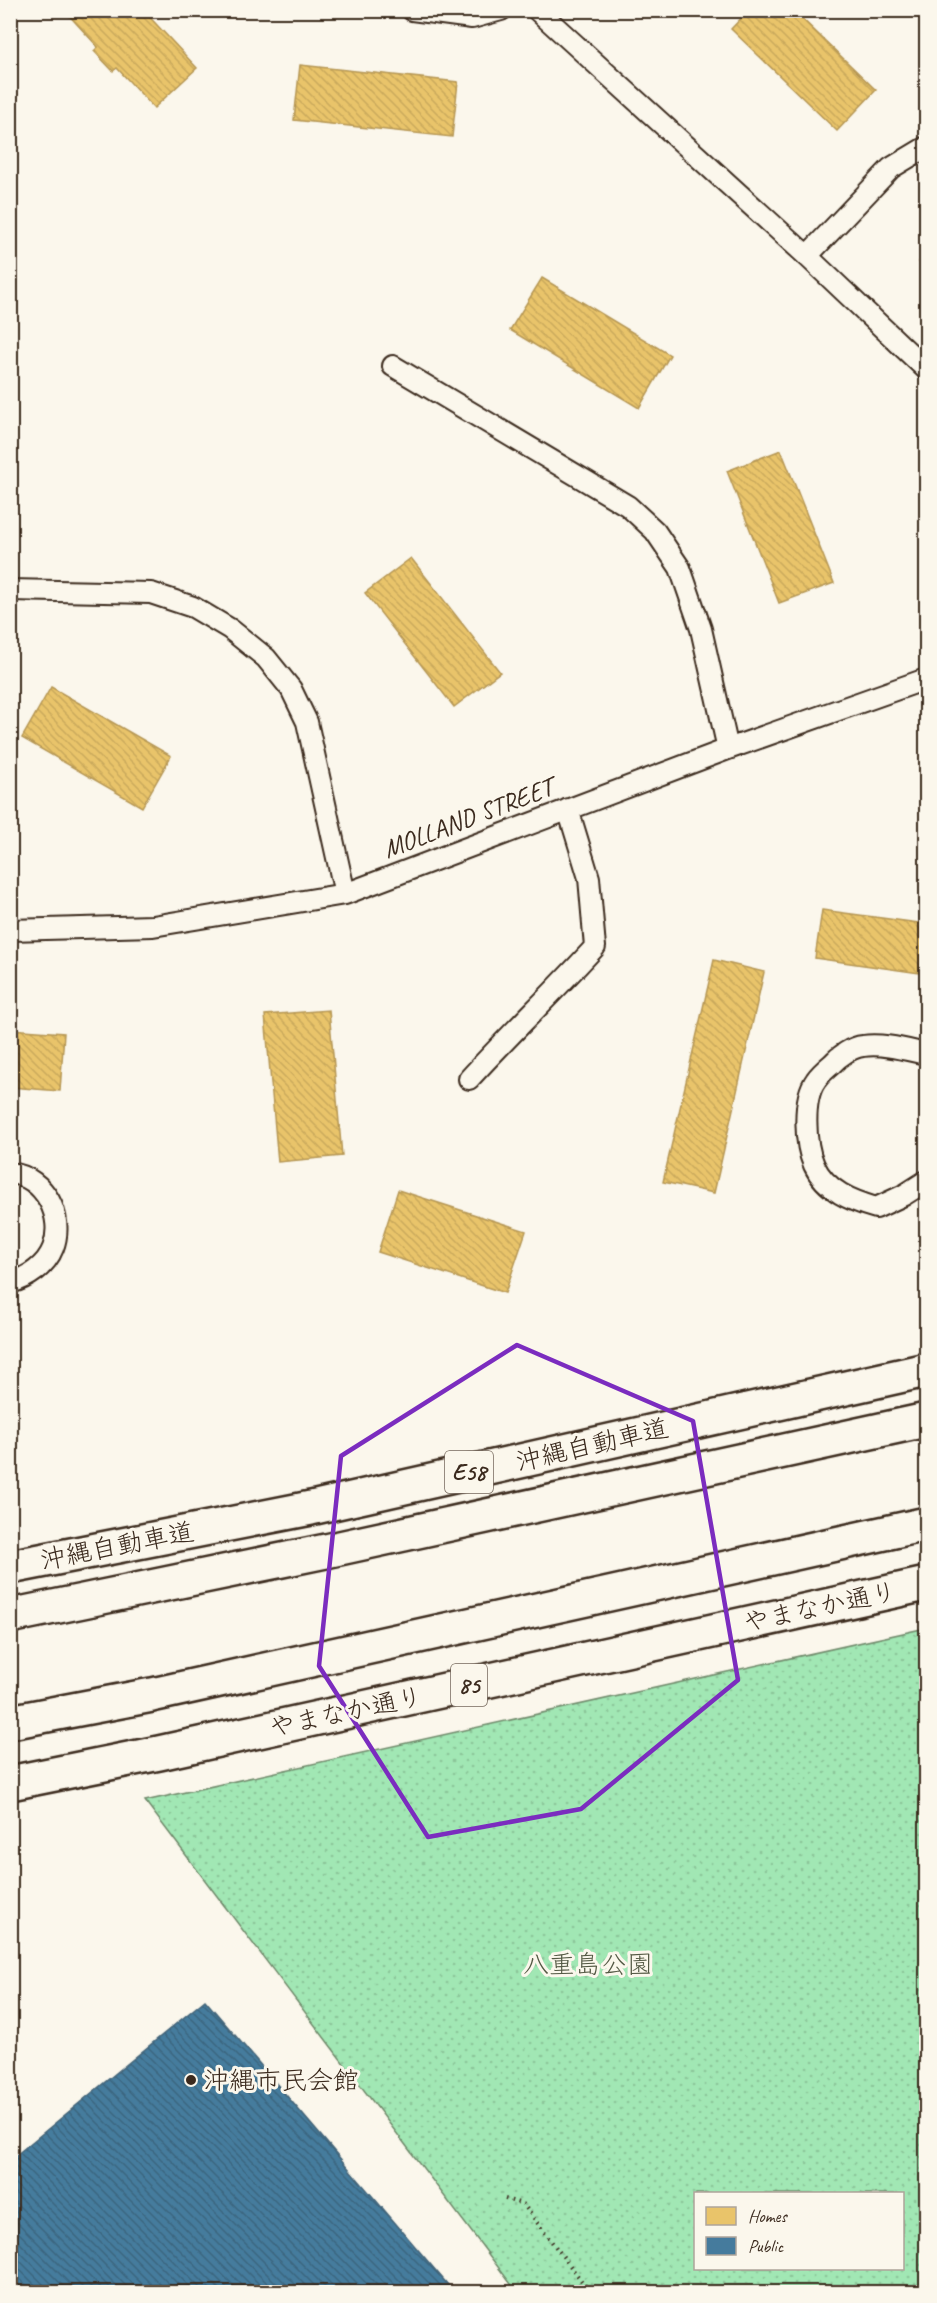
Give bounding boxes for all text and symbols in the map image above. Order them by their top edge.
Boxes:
street label: MOLLAND STREET [378,768,564,866]
street label: 沖縄自動車道 [512,1411,672,1479]
road number: E58 [445,1451,493,1493]
street label: 沖縄自動車道 [37,1515,197,1577]
street label: やまなか通り [740,1575,900,1639]
road number: 85 [451,1664,487,1706]
street label: やまなか通り [266,1680,426,1744]
park label: 八重島公園 [523,1948,653,1981]
place label: 沖縄市民会館 [203,2064,359,2097]
marker: 沖縄市民会館 [184,2073,198,2087]
legend [694,2192,904,2270]
text: Homes [748,2205,788,2227]
text: Public [748,2235,785,2257]

